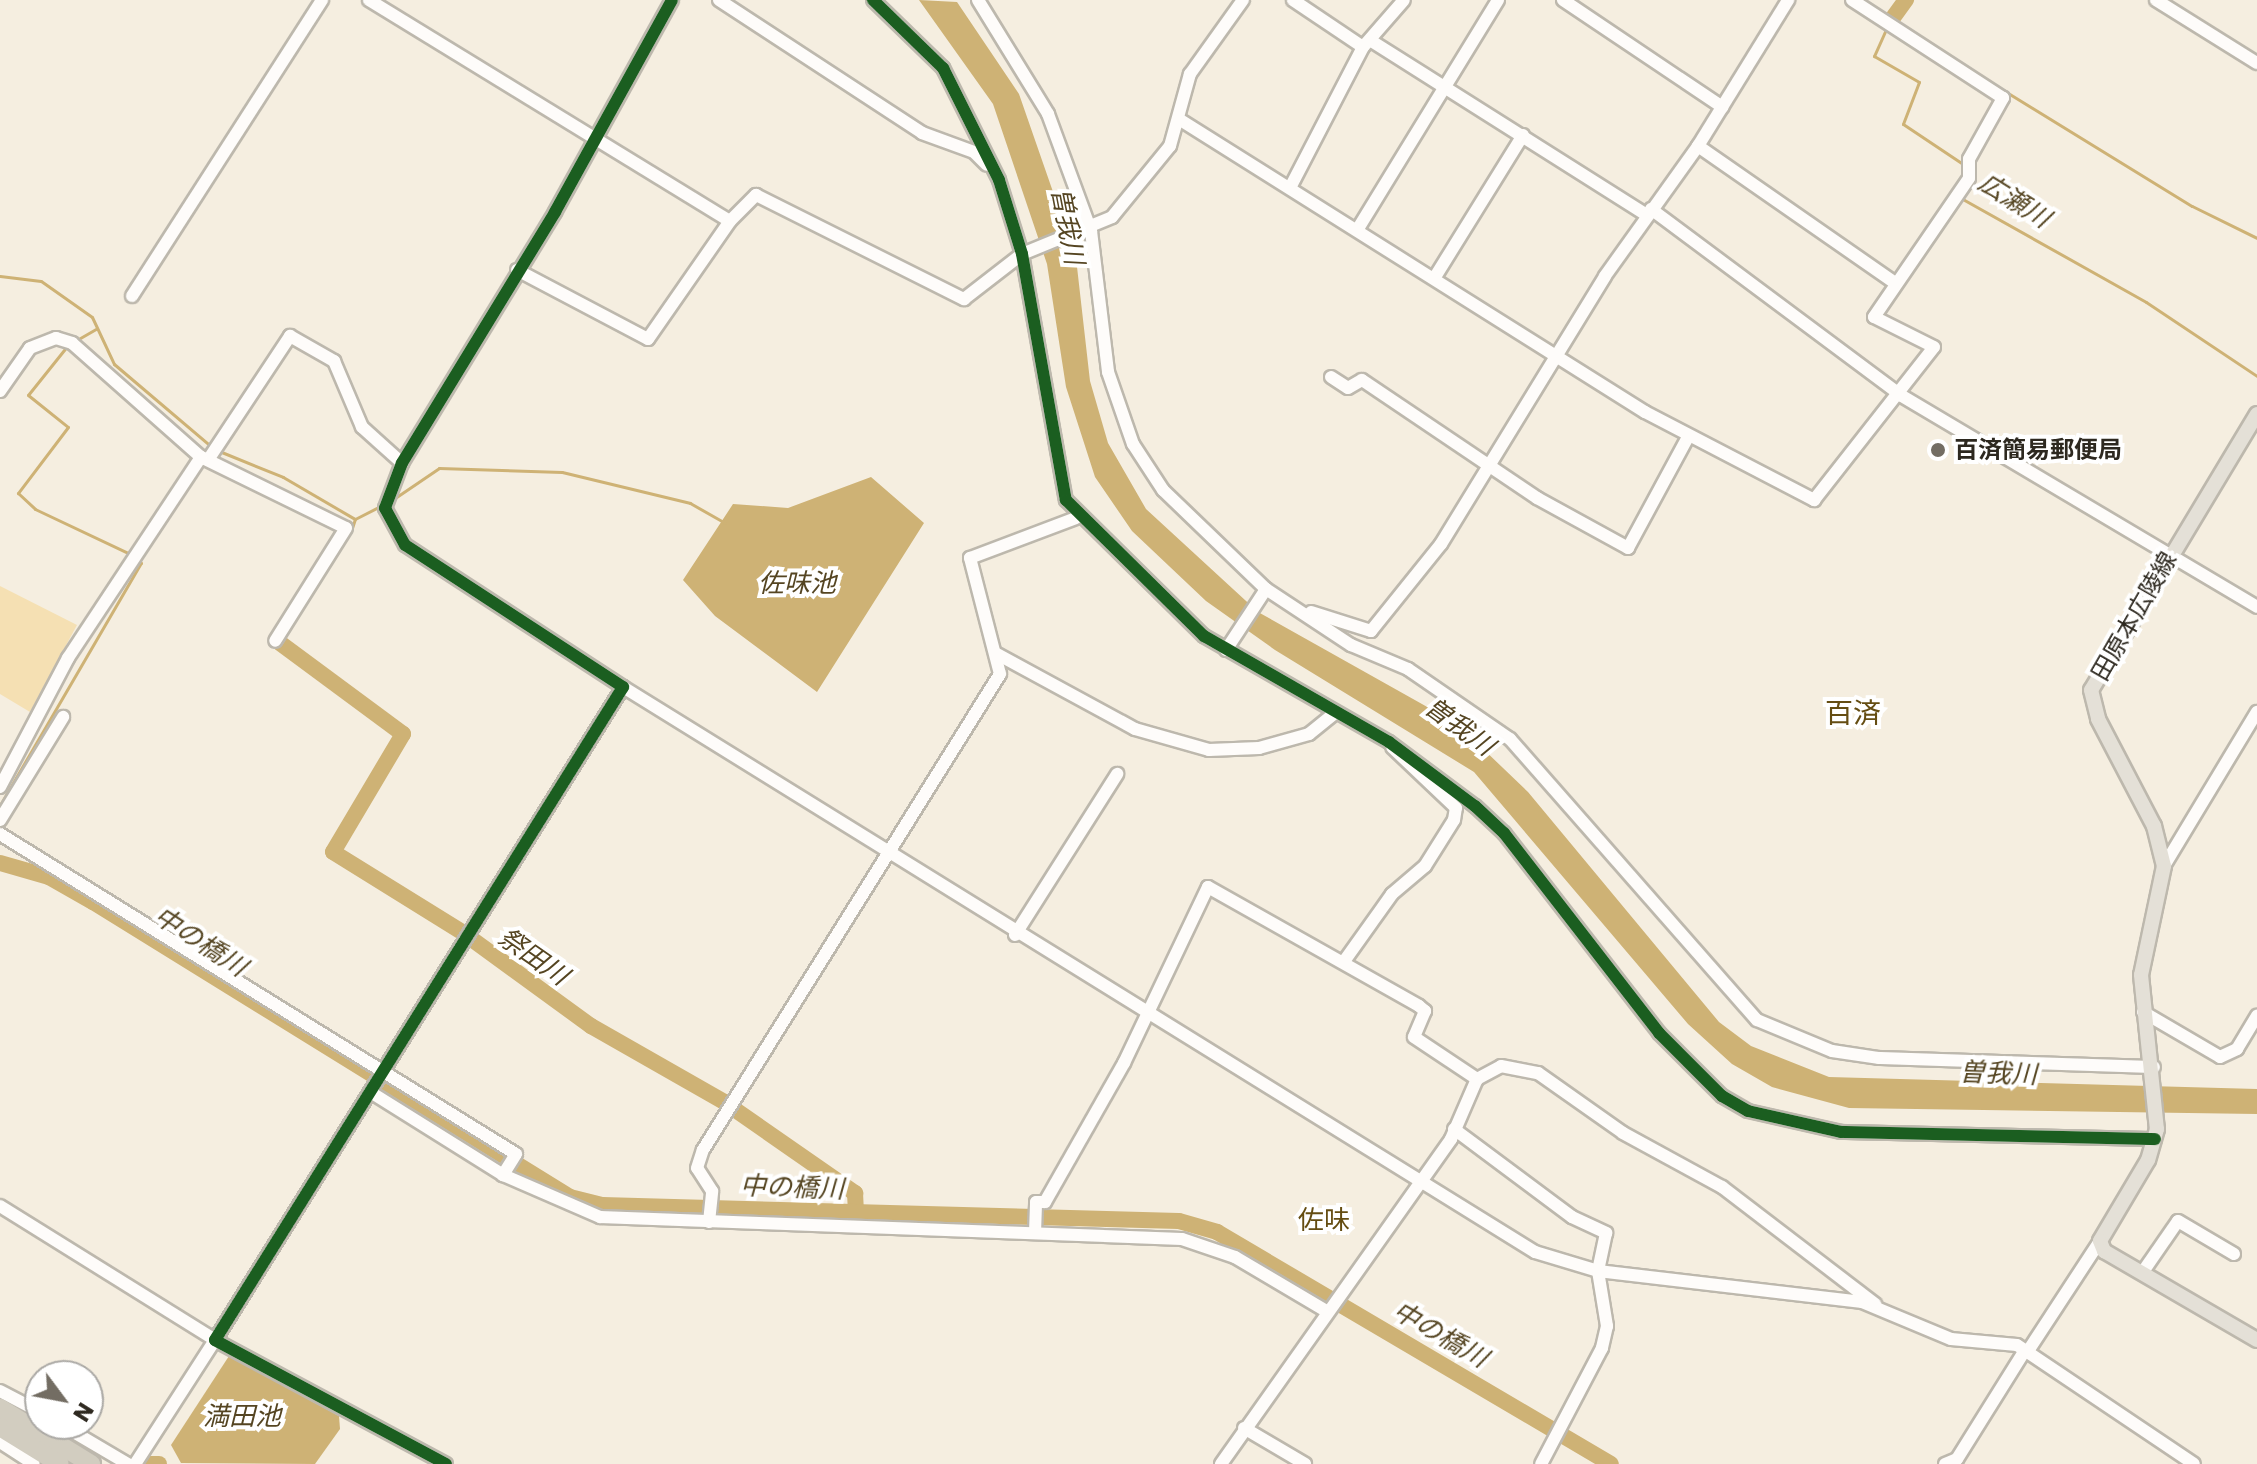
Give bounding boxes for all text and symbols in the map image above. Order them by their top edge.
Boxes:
water label: 広瀬川 [1973,167,2055,235]
water label: 曽我川 [1044,185,1090,267]
place label: 百済簡易郵便局 [1954,436,2122,464]
marker: 百済簡易郵便局 [1929,441,1947,459]
street label: 田原本広陵線 [2086,546,2182,686]
water label: 佐味池 [758,568,836,600]
water label: 曽我川 [1418,691,1500,763]
district label: 百済 [1825,697,1881,731]
water label: 中の橋川 [148,901,252,983]
water label: 祭田川 [492,922,574,992]
water label: 曽我川 [1958,1057,2038,1091]
water label: 中の橋川 [739,1171,845,1205]
district label: 佐味 [1298,1205,1350,1237]
water label: 中の橋川 [1387,1295,1493,1375]
north arrow [24,1360,104,1440]
text: N [66,1397,101,1427]
water label: 満田池 [203,1401,281,1433]

